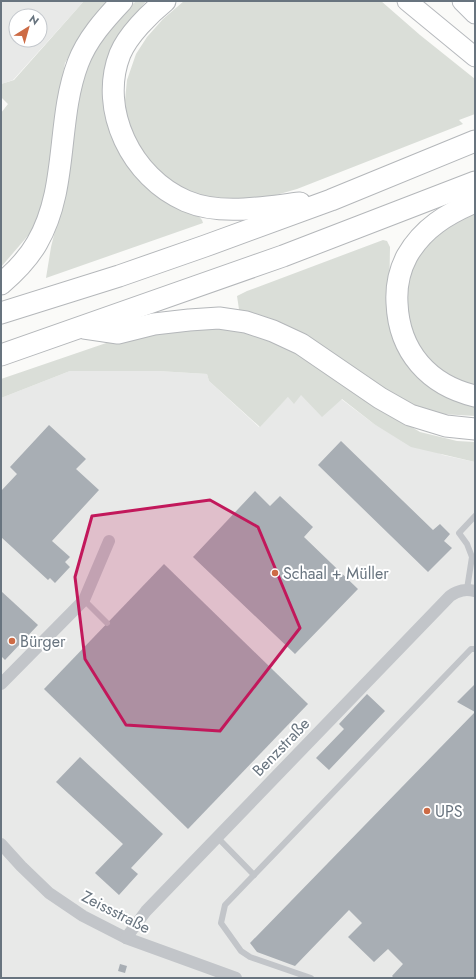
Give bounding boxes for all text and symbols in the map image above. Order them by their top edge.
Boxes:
north arrow [8,8,48,48]
text: N [26,11,42,29]
place label: Schaal + Müller [283,562,389,585]
marker: Schaal + Müller [270,568,280,578]
place label: Bürger [20,630,66,653]
marker: Bürger [7,636,17,646]
street label: Benzstraße [247,713,315,781]
place label: UPS [435,800,463,823]
marker: UPS [422,806,432,816]
street label: Zeissstraße [78,885,154,939]

